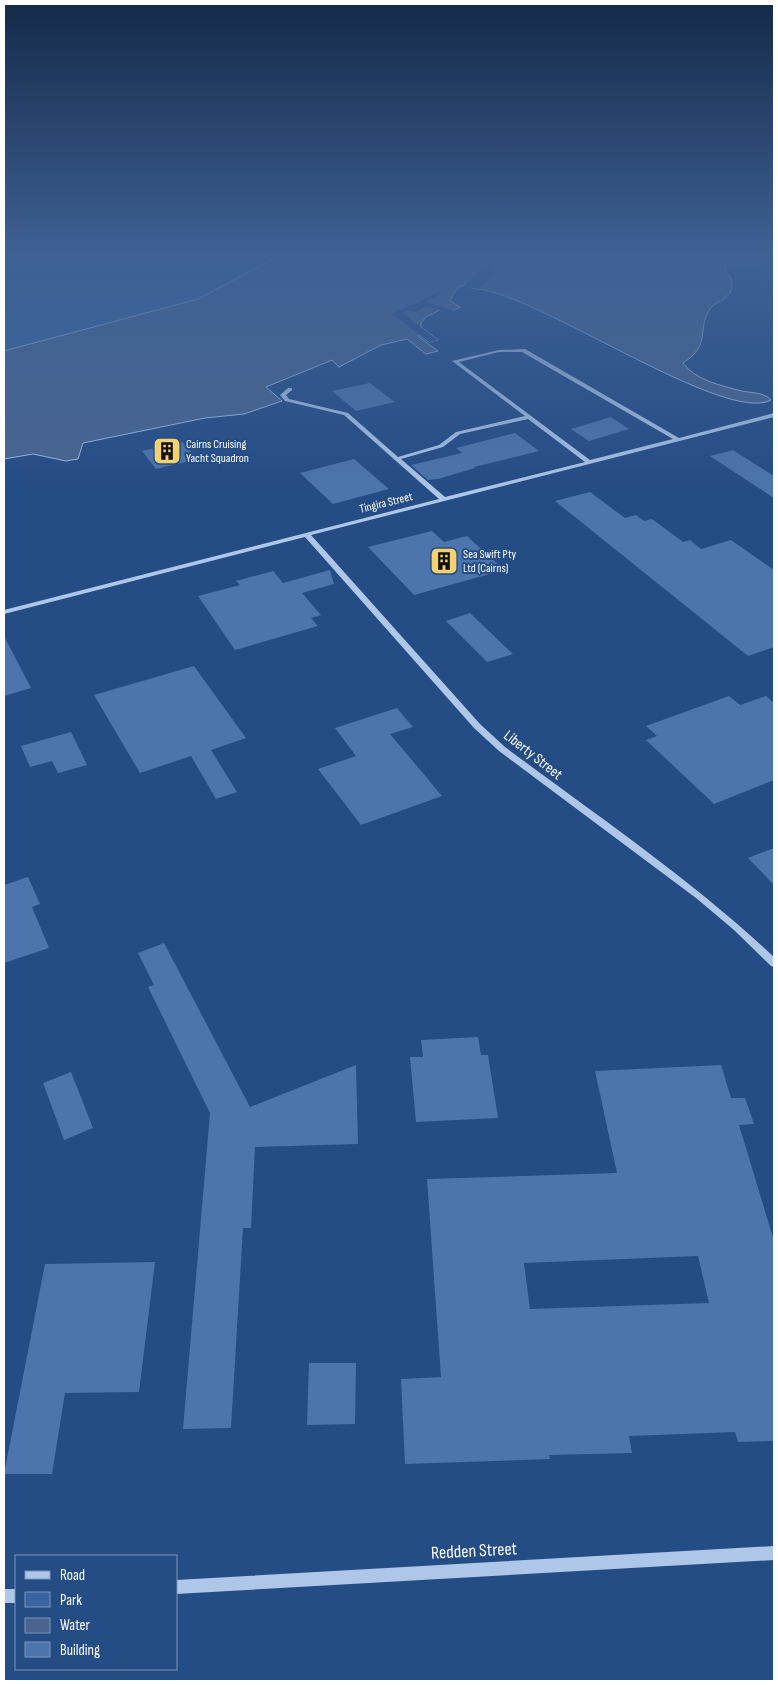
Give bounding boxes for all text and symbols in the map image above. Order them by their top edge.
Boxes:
building icon: Cairns Cruising Yacht Squadron [152,436,182,466]
place label: Cairns Cruising Yacht Squadron [186,437,249,466]
street label: Tingira Street [358,489,415,517]
building icon: Sea Swift Pty Ltd (Cairns) [429,546,459,576]
place label: Sea Swift Pty Ltd (Cairns) [463,547,517,576]
street label: Liberty Street [500,726,567,784]
street label: Redden Street [430,1538,518,1564]
legend [15,1555,178,1670]
text: Road [60,1566,85,1585]
text: Park [60,1591,82,1610]
text: Water [60,1616,91,1635]
text: Building [60,1641,100,1660]

